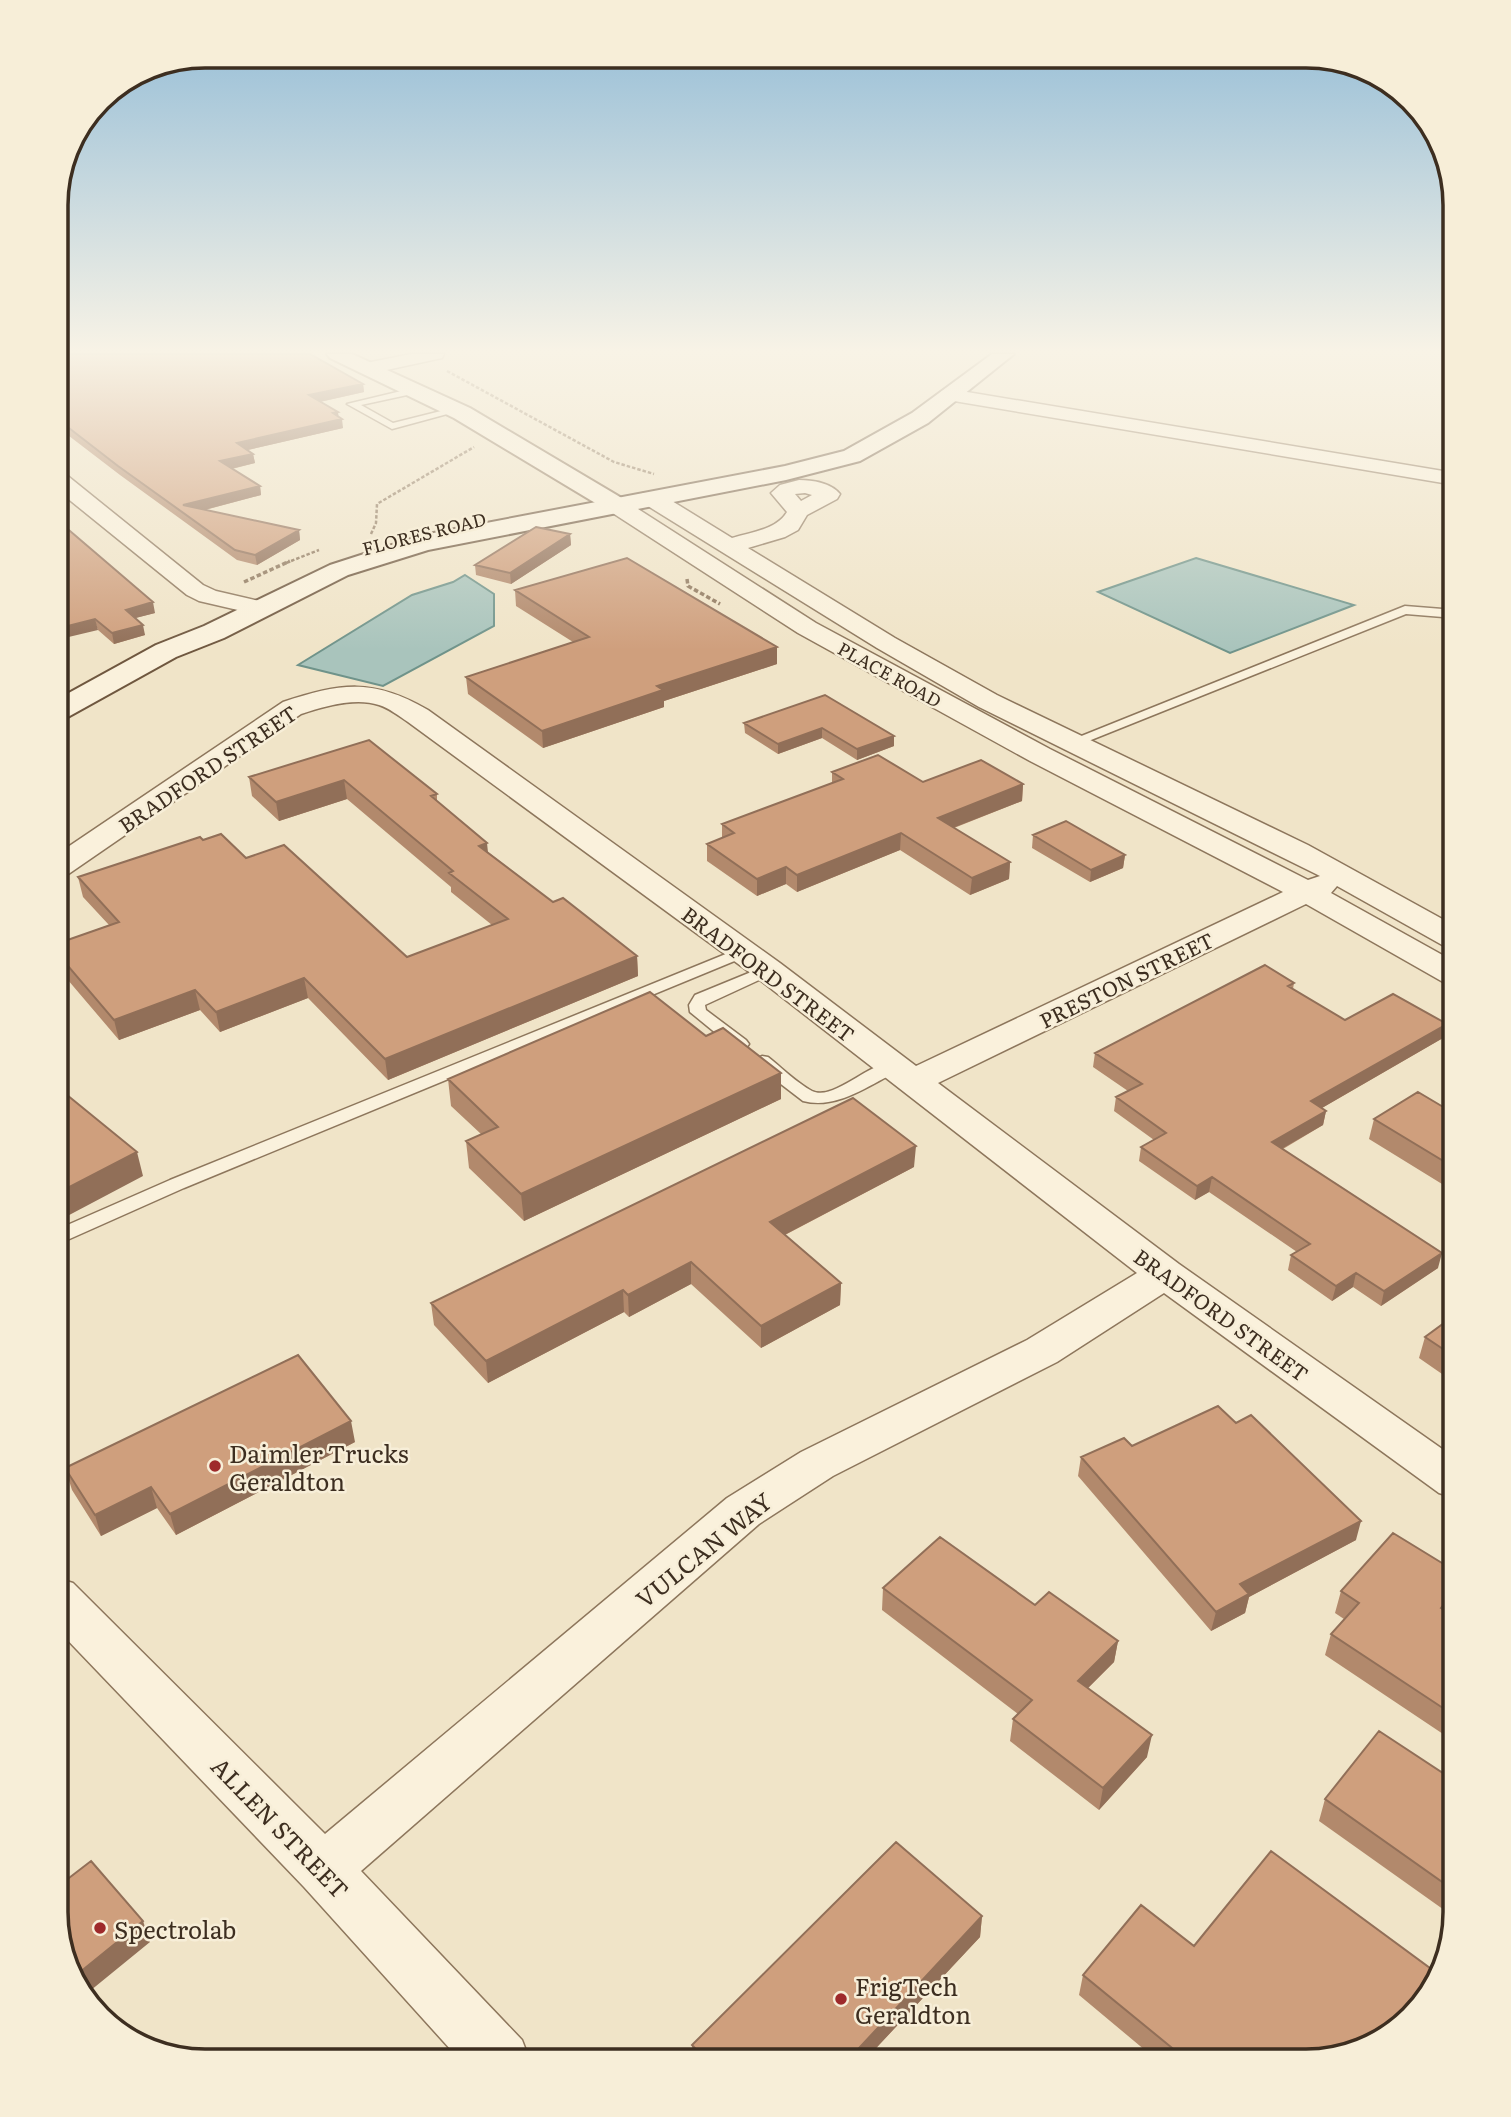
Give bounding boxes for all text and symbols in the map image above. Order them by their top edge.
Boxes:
street label: FLORES ROAD [359,505,489,561]
street label: PLACE ROAD [833,634,947,714]
street label: BRADFORD STREET [112,697,302,839]
street label: BRADFORD STREET [676,898,862,1048]
street label: PRESTON STREET [1033,923,1219,1035]
street label: BRADFORD STREET [1128,1240,1316,1388]
place label: Daimler Trucks Geraldton [229,1435,409,1498]
marker: Daimler Trucks Geraldton [207,1458,223,1474]
street label: VULCAN WAY [627,1483,779,1615]
street label: ALLEN STREET [204,1748,358,1906]
place label: Spectrolab [114,1911,236,1946]
marker: Spectrolab [92,1920,108,1936]
place label: FrigTech Geraldton [855,1968,971,2031]
marker: FrigTech Geraldton [833,1991,849,2007]

